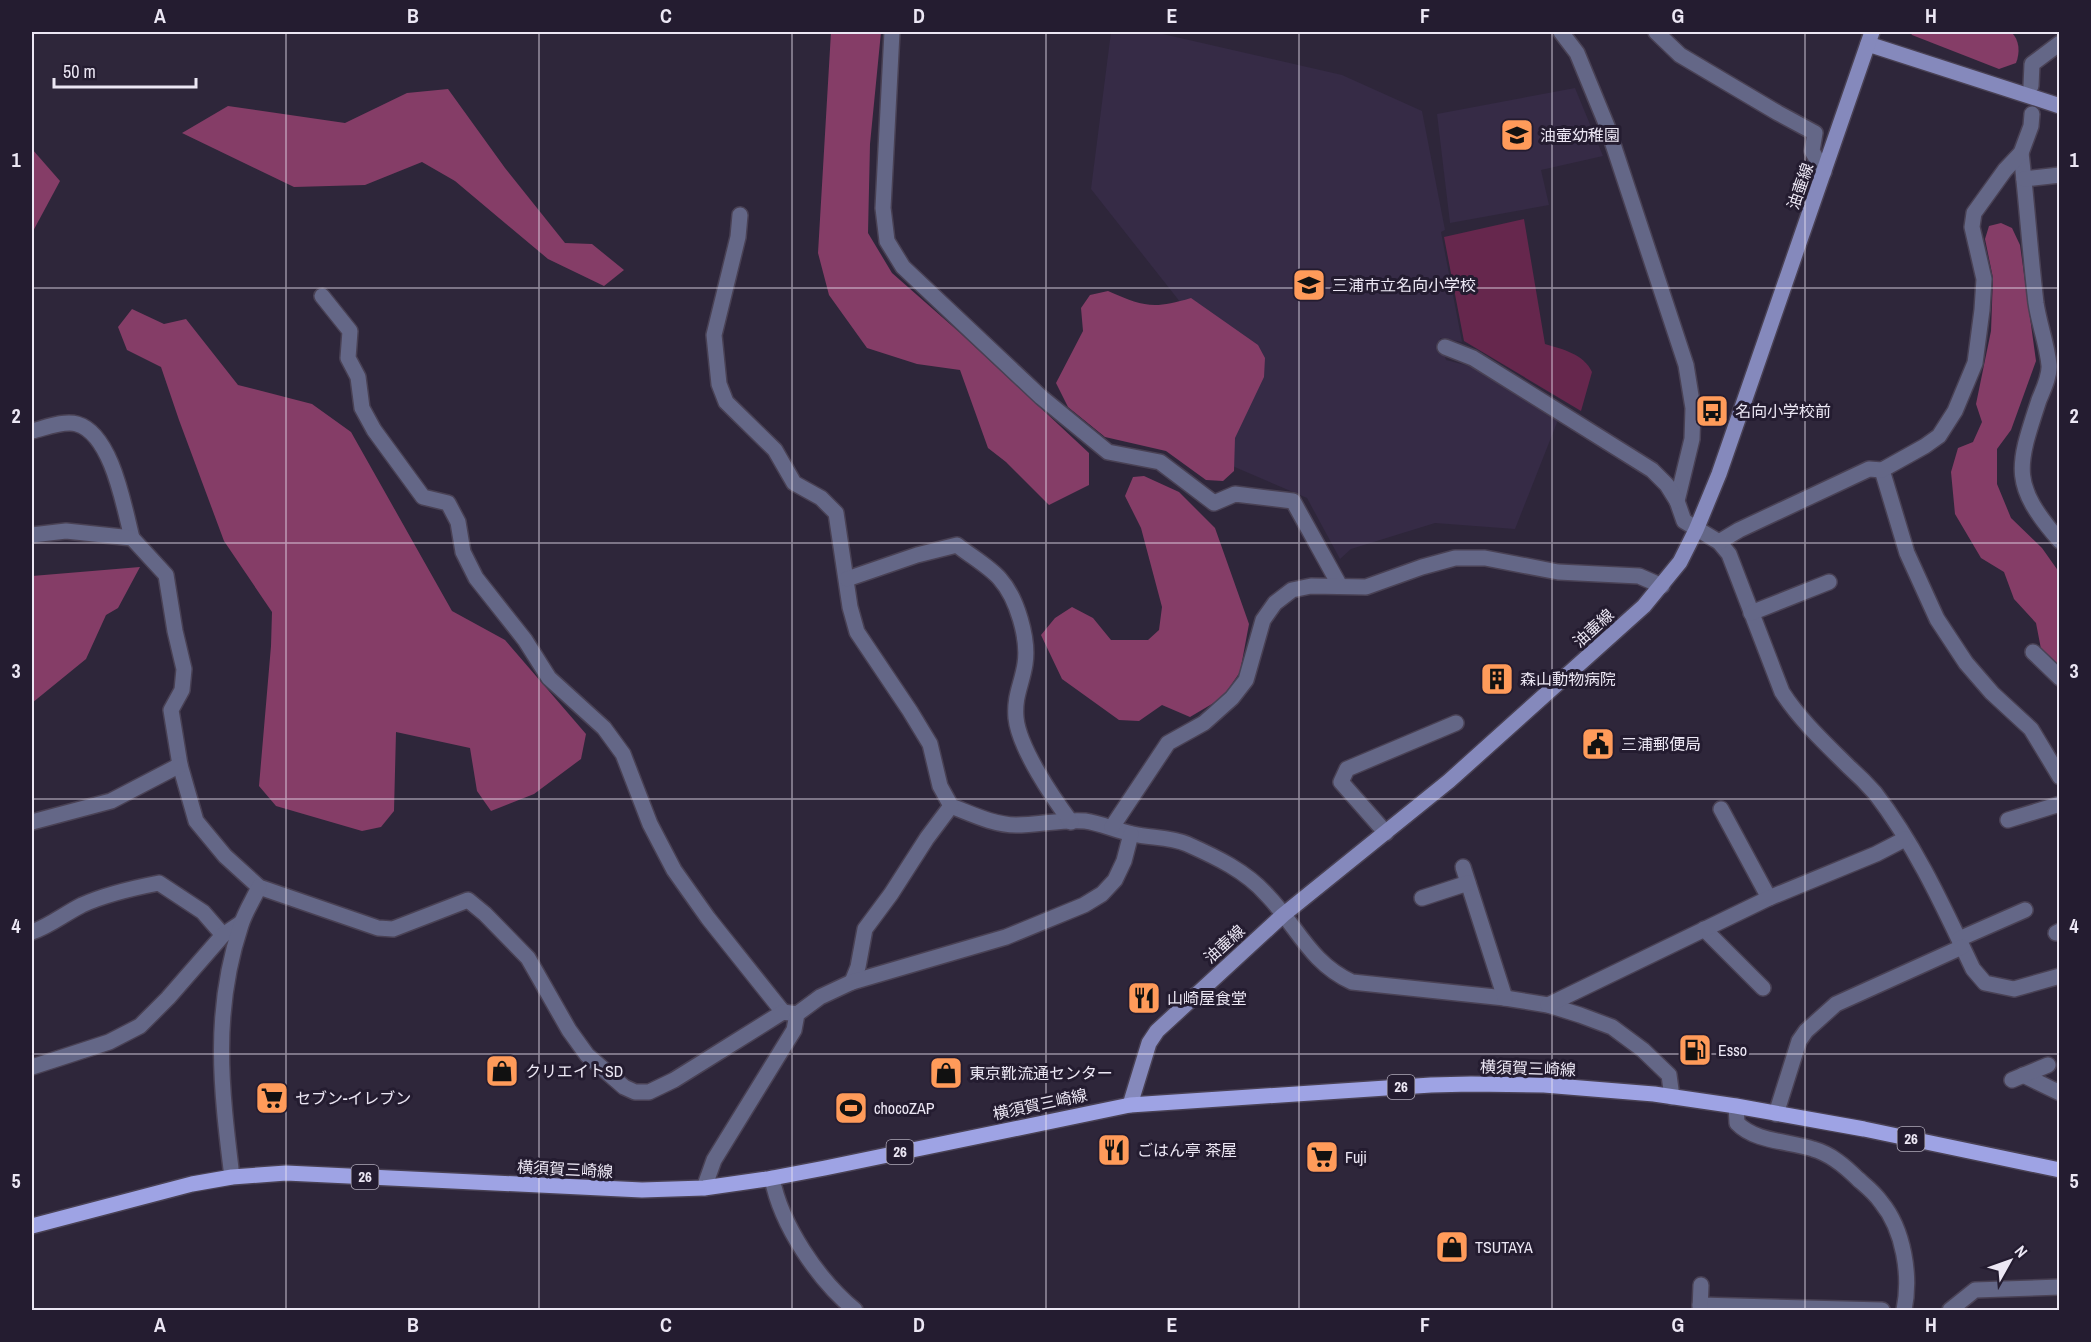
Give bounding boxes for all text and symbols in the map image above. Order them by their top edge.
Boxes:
text: A [154,2,166,29]
text: B [407,2,419,29]
text: C [660,2,672,29]
text: D [913,2,925,29]
text: E [1167,2,1178,29]
text: F [1420,2,1430,29]
text: G [1672,2,1684,29]
text: H [1925,2,1937,29]
scale bar [54,51,196,89]
text: 50 m [63,59,96,84]
school or university icon: 油壷幼稚園 [1499,117,1535,153]
place label: 油壷幼稚園 [1540,124,1620,146]
text: 1 [11,146,21,173]
text: 1 [2069,146,2079,173]
street label: 油壷線 [1782,160,1818,212]
school or university icon: 三浦市立名向小学校 [1291,267,1327,303]
place label: 三浦市立名向小学校 [1332,274,1476,296]
bus stop icon: 名向小学校前 [1694,393,1730,429]
place label: 名向小学校前 [1735,400,1831,422]
text: 2 [11,402,21,429]
text: 2 [2069,402,2079,429]
street label: 油壷線 [1568,604,1618,652]
text: 3 [11,657,21,684]
text: 3 [2069,657,2079,684]
building icon: 森山動物病院 [1479,661,1515,697]
place label: 森山動物病院 [1520,668,1616,690]
public building icon: 三浦郵便局 [1580,726,1616,762]
place label: 三浦郵便局 [1621,733,1701,755]
text: 4 [11,912,21,939]
text: 4 [2069,912,2079,939]
street label: 油壷線 [1199,920,1249,968]
restaurant icon: 山崎屋食堂 [1126,980,1162,1016]
place label: 山崎屋食堂 [1167,987,1247,1009]
fuel station icon: Esso [1677,1032,1713,1068]
place label: Esso [1718,1039,1747,1061]
shop icon: クリエイトSD [484,1053,520,1089]
shop icon: 東京靴流通センター [928,1055,964,1091]
street label: 横須賀三崎線 [1480,1055,1576,1081]
place label: クリエイトSD [525,1060,623,1082]
place label: 東京靴流通センター [969,1062,1113,1084]
road number: 26 [1388,1075,1414,1099]
supermarket icon: セブン-イレブン [254,1080,290,1116]
street label: 横須賀三崎線 [991,1083,1089,1125]
place label: セブン-イレブン [295,1087,411,1109]
sports icon: chocoZAP [833,1090,869,1126]
place label: chocoZAP [874,1097,935,1119]
road number: 26 [1898,1127,1924,1151]
restaurant icon: ごはん亭 茶屋 [1096,1132,1132,1168]
place label: ごはん亭 茶屋 [1137,1139,1237,1161]
supermarket icon: Fuji [1304,1139,1340,1175]
road number: 26 [886,1140,914,1164]
place label: Fuji [1345,1146,1367,1168]
street label: 横須賀三崎線 [516,1156,614,1182]
road number: 26 [352,1165,378,1189]
text: 5 [11,1167,21,1194]
text: 5 [2069,1167,2079,1194]
shop icon: TSUTAYA [1434,1229,1470,1265]
north arrow [1980,1231,2040,1291]
place label: TSUTAYA [1475,1236,1533,1258]
text: N [2010,1241,2033,1262]
text: A [154,1311,166,1338]
text: B [407,1311,419,1338]
text: C [660,1311,672,1338]
text: D [913,1311,925,1338]
text: E [1167,1311,1178,1338]
text: F [1420,1311,1430,1338]
text: G [1672,1311,1684,1338]
text: H [1925,1311,1937,1338]

